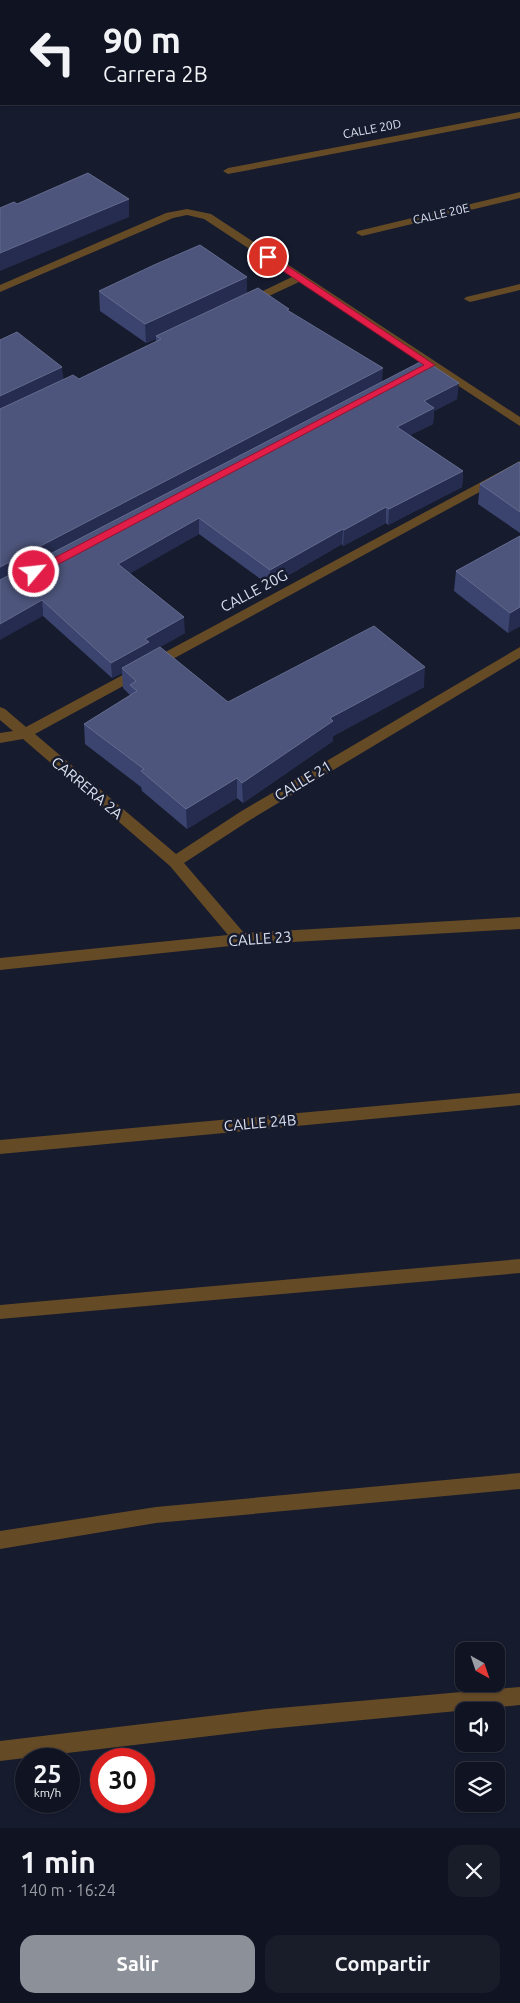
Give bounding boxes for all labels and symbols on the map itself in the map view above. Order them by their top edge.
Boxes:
street label: CALLE 20D [342,116,402,141]
street label: CALLE 20E [411,201,471,226]
pin [247,236,289,278]
position arrow [7,545,59,597]
street label: CALLE 20G [217,566,290,615]
street label: CARRERA 2A [48,753,127,822]
street label: CALLE 21 [271,757,334,804]
street label: CALLE 23 [228,928,292,949]
street label: CALLE 24B [223,1111,297,1134]
north arrow [455,1642,505,1692]
speed limit sign: 30 [90,1748,155,1813]

